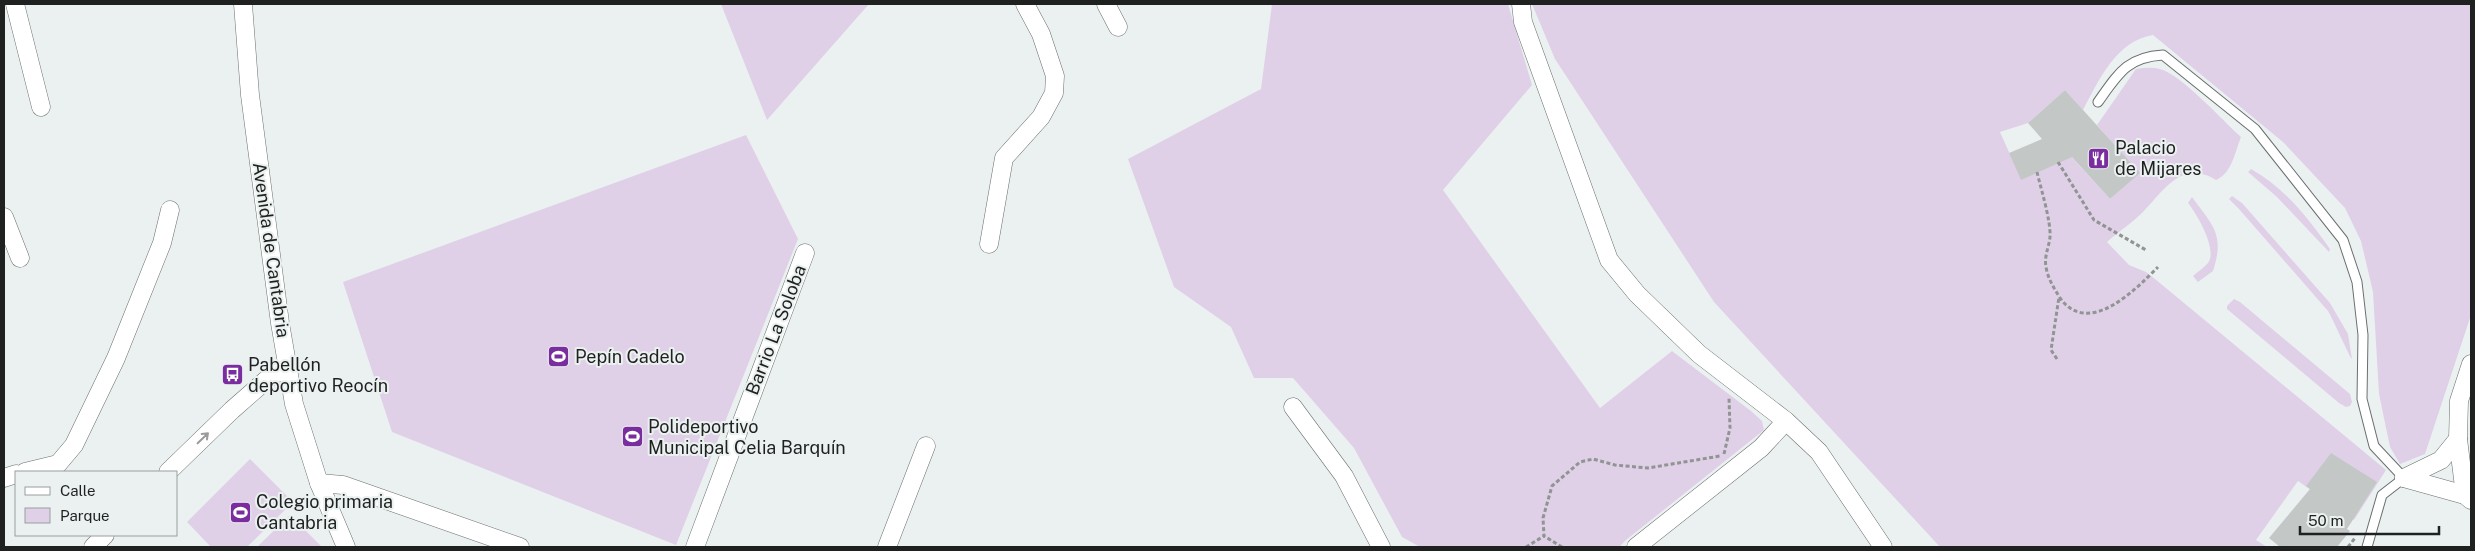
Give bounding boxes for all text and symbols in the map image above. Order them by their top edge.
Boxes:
place label: Palacio de Mijares [2115,137,2201,179]
restaurant icon: Palacio de Mijares [2087,146,2111,170]
street label: Avenida de Cantabria [249,161,294,339]
street label: Barrio La Soloba [741,262,810,398]
sports icon: Pepín Cadelo [547,345,571,369]
place label: Pepín Cadelo [575,346,685,367]
place label: Pabellón deportivo Reocín [248,354,388,396]
bus stop icon: Pabellón deportivo Reocín [220,363,244,387]
place label: Polideportivo Municipal Celia Barquín [648,416,846,458]
sports icon: Polideportivo Municipal Celia Barquín [620,425,644,449]
one-way arrow [196,432,209,444]
legend [15,471,178,536]
text: Calle [60,482,96,499]
place label: Colegio primaria Cantabria [256,491,393,533]
sports icon: Colegio primaria Cantabria [228,500,252,524]
scale bar [2300,504,2439,536]
text: Parque [60,507,110,524]
text: 50 m [2308,512,2343,529]

